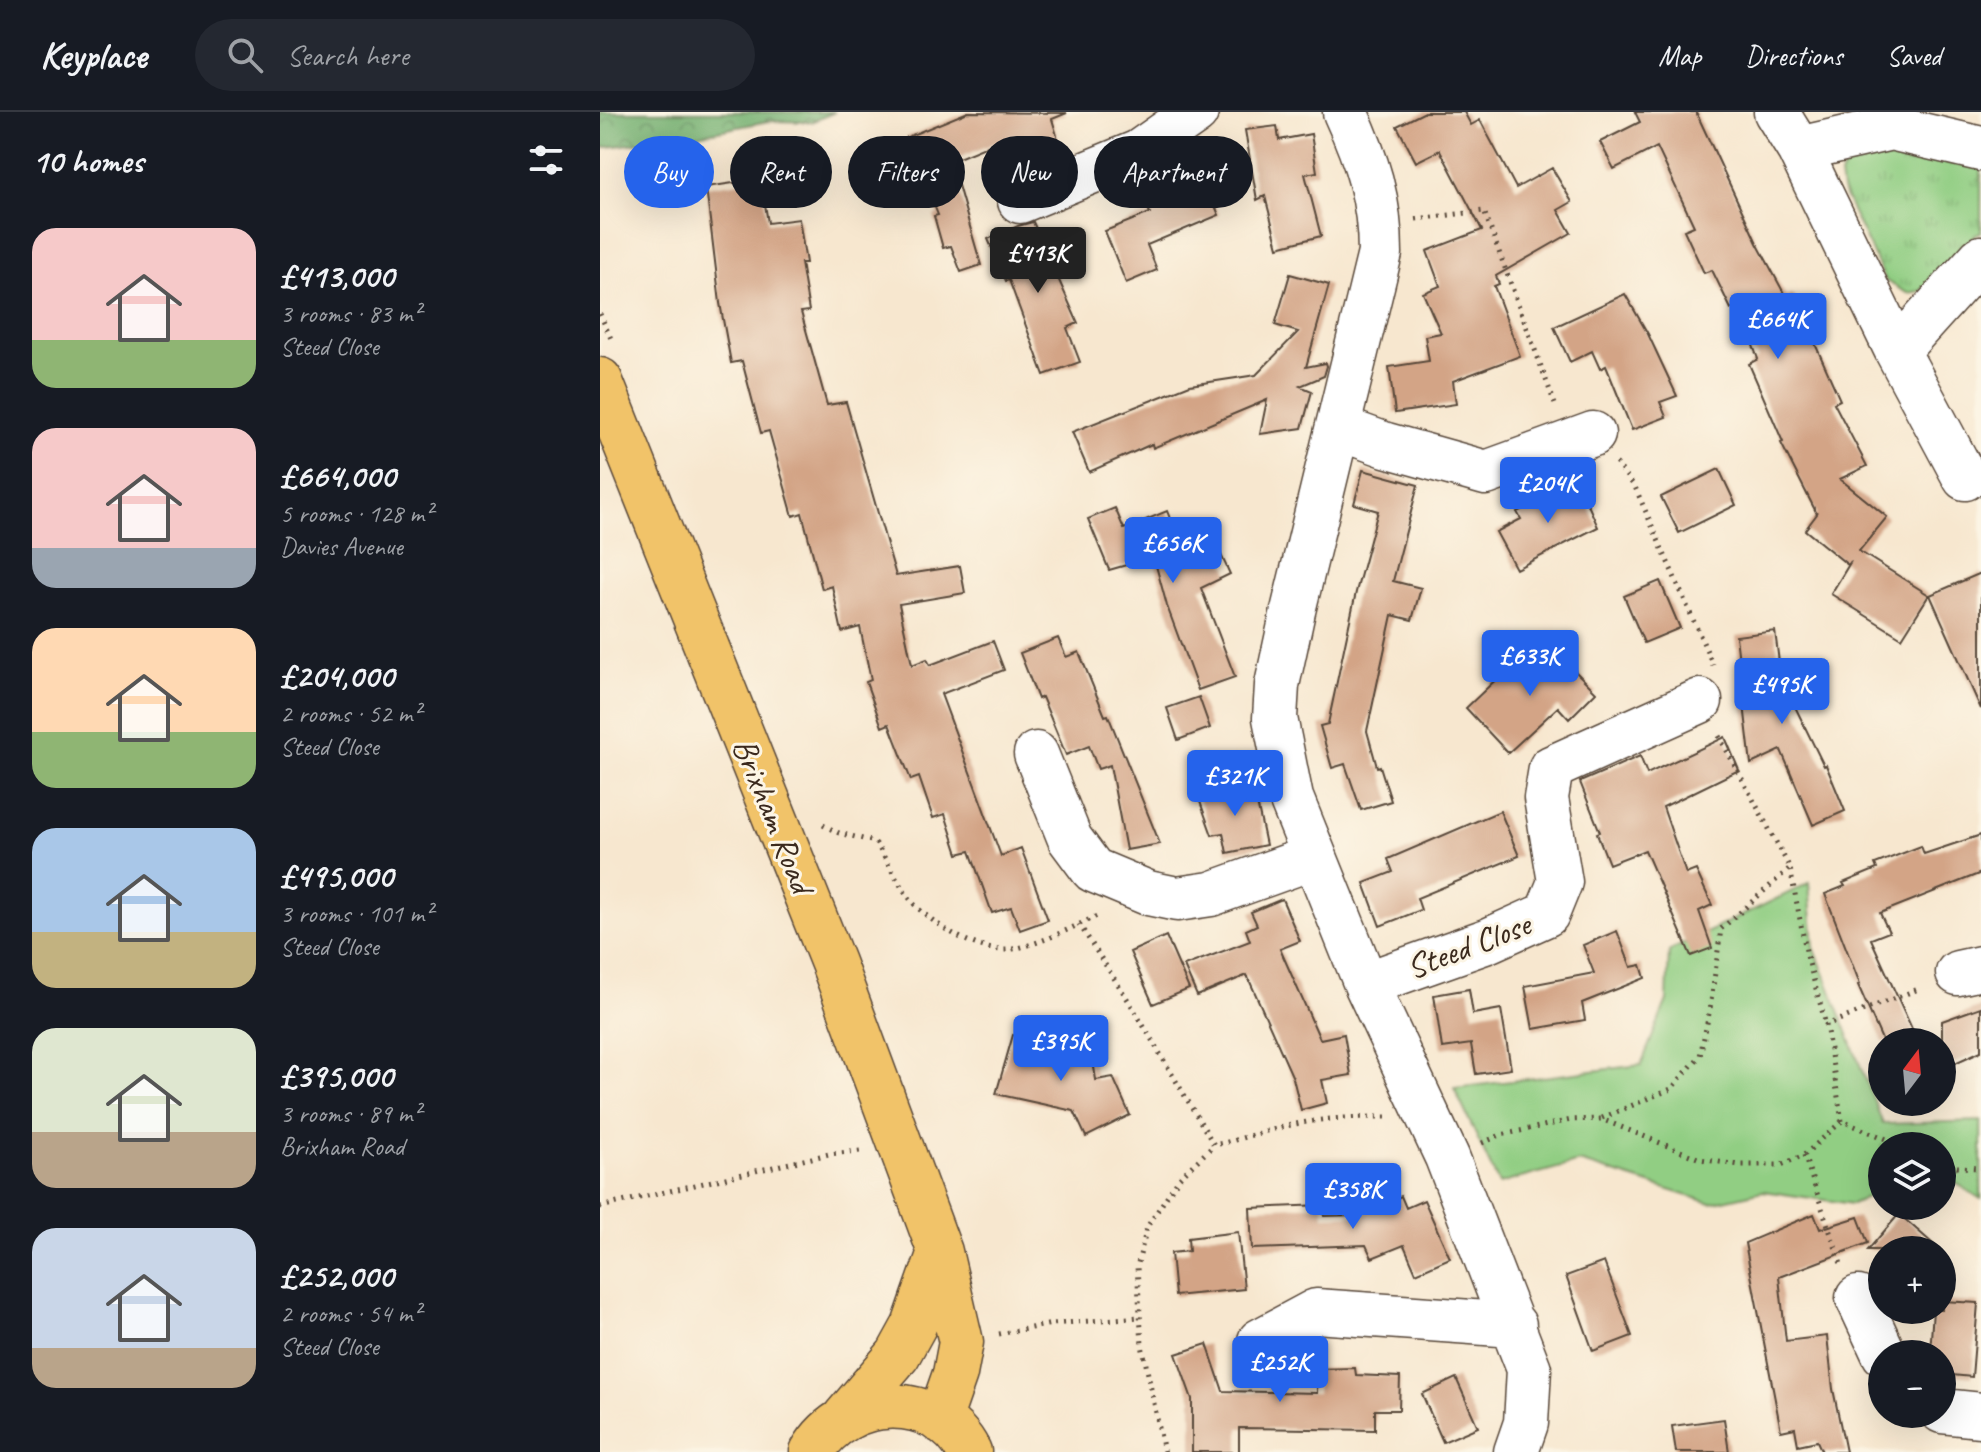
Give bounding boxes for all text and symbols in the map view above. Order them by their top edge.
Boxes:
search box [195,19,755,91]
text: Keyplace [40,32,147,79]
icon: search [223,33,267,77]
text: Search here [287,36,409,74]
text: Map [1658,38,1701,73]
text: Directions [1745,38,1843,73]
text: Saved [1887,38,1941,73]
chip: Buy [624,136,714,208]
chip: Rent [730,136,832,208]
chip: Filters [848,136,965,208]
chip: New [981,136,1078,208]
chip: Apartment [1094,136,1253,208]
icon: filters [524,138,568,182]
text: 10 homes [32,139,143,182]
pin: £413K [982,227,1094,295]
text: £413K [1008,236,1068,269]
text: £413,000 [280,254,394,297]
icon: home [96,260,192,356]
pin: £664K [1722,293,1834,361]
text: 3 rooms · 83 m² [280,297,421,330]
text: £664K [1747,302,1809,335]
text: Steed Close [280,330,379,363]
text: £664,000 [280,454,395,497]
pin: £204K [1492,457,1604,525]
icon: home [96,460,192,556]
text: £204K [1518,466,1578,499]
text: 5 rooms · 128 m² [280,497,432,530]
pin: £656K [1117,517,1229,585]
text: £656K [1143,526,1203,559]
text: Davies Avenue [280,530,403,563]
pin: £633K [1474,630,1586,698]
text: £633K [1500,639,1560,672]
text: £204,000 [280,654,394,697]
pin: £495K [1726,658,1838,726]
icon: home [96,660,192,756]
text: £495K [1752,667,1812,700]
text: 2 rooms · 52 m² [280,697,421,730]
text: Steed Close [280,730,379,763]
street label: Brixham Road [723,732,826,904]
pin: £321K [1179,750,1291,818]
text: £321K [1205,759,1265,792]
text: £495,000 [280,854,393,897]
icon: home [96,860,192,956]
text: 3 rooms · 101 m² [280,897,432,930]
street label: Steed Close [1400,901,1539,989]
text: Steed Close [280,930,379,963]
pin: £395K [1005,1015,1117,1083]
text: £395K [1031,1024,1091,1057]
north arrow [1868,1028,1956,1116]
map controls [1868,1028,1956,1428]
text: £395,000 [280,1054,393,1097]
icon: home [96,1060,192,1156]
text: 3 rooms · 89 m² [280,1097,421,1130]
text: Brixham Road [280,1130,404,1163]
button: layers [1868,1132,1956,1220]
pin: £358K [1297,1163,1409,1231]
text: £358K [1323,1172,1383,1205]
button: + [1868,1236,1956,1324]
text: £252,000 [280,1254,393,1297]
icon: home [96,1260,192,1356]
text: 2 rooms · 54 m² [280,1297,421,1330]
text: Steed Close [280,1330,379,1363]
pin: £252K [1224,1336,1336,1404]
button: − [1868,1340,1956,1428]
text: £252K [1250,1345,1310,1378]

